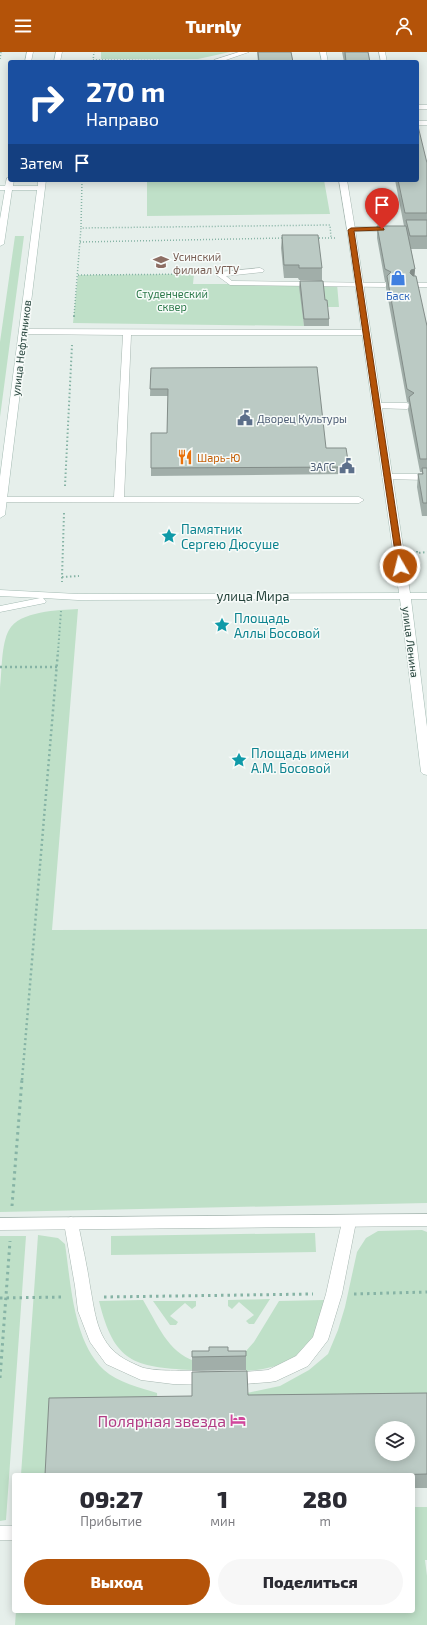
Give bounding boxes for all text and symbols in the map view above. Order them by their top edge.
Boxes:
icon: menu [12,15,34,37]
text: Turnly [186,15,241,37]
icon: person [393,15,415,37]
text: 270 m [86,74,165,108]
icon: right [20,76,72,128]
text: Направо [86,108,159,130]
icon: arrive [71,152,93,174]
text: Затем [20,154,63,172]
pin [365,188,399,229]
icon: arrive [371,194,393,216]
place label: Усинский филиал УГТУ [173,250,240,276]
school or university icon: Усинский филиал УГТУ [152,253,170,271]
shop icon: Баск [389,269,407,287]
park label: Студенческий сквер [136,287,208,313]
place label: Баск [386,289,410,302]
street label: улица Нефтяников [9,299,34,397]
public building icon: Дворец Культуры [236,409,254,427]
place label: Дворец Культуры [257,412,347,426]
restaurant icon: Шарь-Ю [176,448,194,466]
place label: Шарь-Ю [197,451,241,464]
public building icon: ЗАГС [338,457,356,475]
place label: ЗАГС [310,460,335,473]
place label: Памятник Сергею Дюсуше [181,521,279,552]
place icon: Памятник Сергею Дюсуше [160,527,178,545]
position arrow [379,545,421,587]
street label: улица Мира [217,588,290,604]
street label: улица Ленина [399,606,422,678]
place label: Площадь Аллы Босовой [234,610,320,641]
place icon: Площадь Аллы Босовой [213,616,231,634]
place label: Площадь имени А.М. Босовой [251,745,349,776]
place icon: Площадь имени А.М. Босовой [230,751,248,769]
place label: Полярная звезда [97,1411,226,1430]
hotel icon: Полярная звезда [229,1411,247,1429]
map controls [375,1421,415,1461]
button: layers [375,1421,415,1461]
text: 09:27 [79,1484,143,1513]
text: 1 [217,1484,228,1513]
text: 280 [303,1484,348,1513]
text: Прибытие [80,1513,142,1529]
text: мин [210,1513,235,1529]
text: m [319,1513,331,1529]
button: Выход [24,1559,210,1605]
button: Поделиться [218,1559,403,1605]

